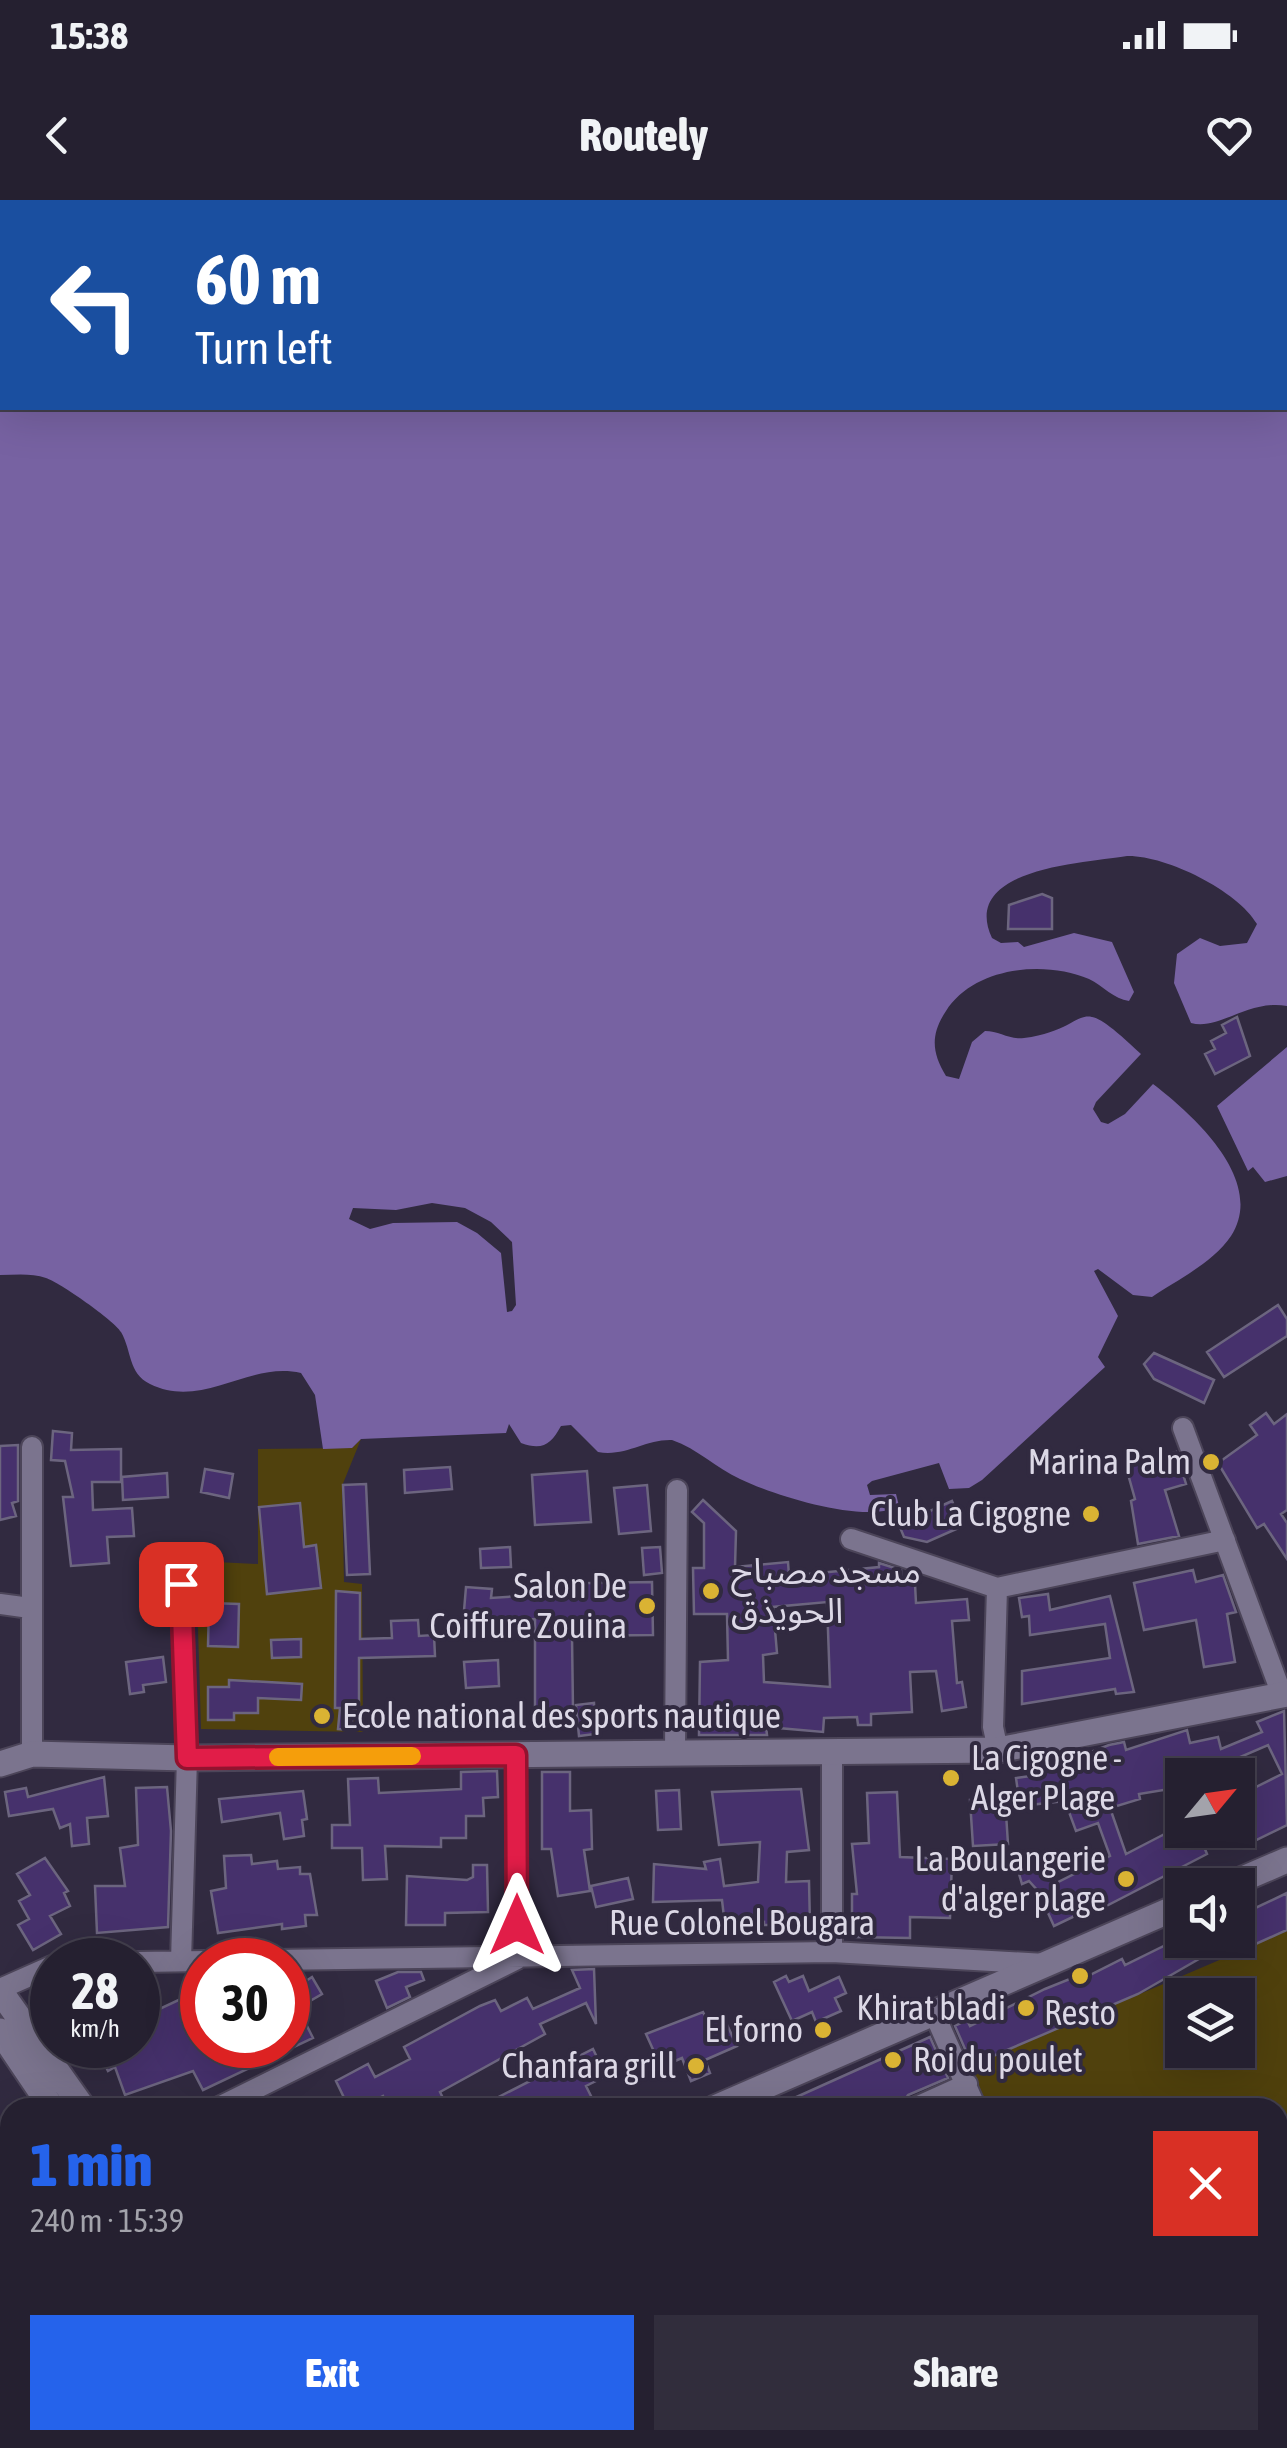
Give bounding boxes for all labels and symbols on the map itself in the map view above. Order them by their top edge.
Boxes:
place label: Marina Palm [1028,1441,1191,1481]
marker: Marina Palm [1200,1451,1222,1473]
place label: Club La Cigogne [871,1493,1071,1533]
marker: Club La Cigogne [1080,1503,1102,1525]
pin [139,1542,224,1627]
place label: مسجد مصباح الحويذق [731,1550,921,1631]
place label: Salon De Coiffure Zouina [429,1565,627,1645]
marker: مسجد مصباح الحويذق [700,1580,722,1602]
marker: Salon De Coiffure Zouina [636,1595,658,1617]
place label: Ecole national des sports nautique [342,1695,781,1735]
marker: Ecole national des sports nautique [311,1705,333,1727]
place label: La Cigogne - Alger Plage [971,1737,1122,1817]
north arrow [1165,1758,1255,1848]
marker: La Cigogne - Alger Plage [940,1767,962,1789]
place label: La Boulangerie d'alger plage [914,1838,1106,1918]
marker: La Boulangerie d'alger plage [1115,1868,1137,1890]
position arrow [465,1873,569,1977]
street label: Rue Colonel Bougara [609,1902,875,1942]
speed limit sign: 30 [180,1938,310,2068]
marker: Resto [1069,1965,1091,1987]
place label: Khirat bladi [856,1987,1006,2027]
place label: Resto [1044,1992,1116,2032]
marker: Khirat bladi [1015,1997,1037,2019]
place label: El forno [704,2009,803,2049]
marker: El forno [812,2019,834,2041]
place label: Roi du poulet [913,2039,1083,2079]
place label: Chanfara grill [501,2045,676,2085]
marker: Roi du poulet [882,2049,904,2071]
marker: Chanfara grill [685,2055,707,2077]

